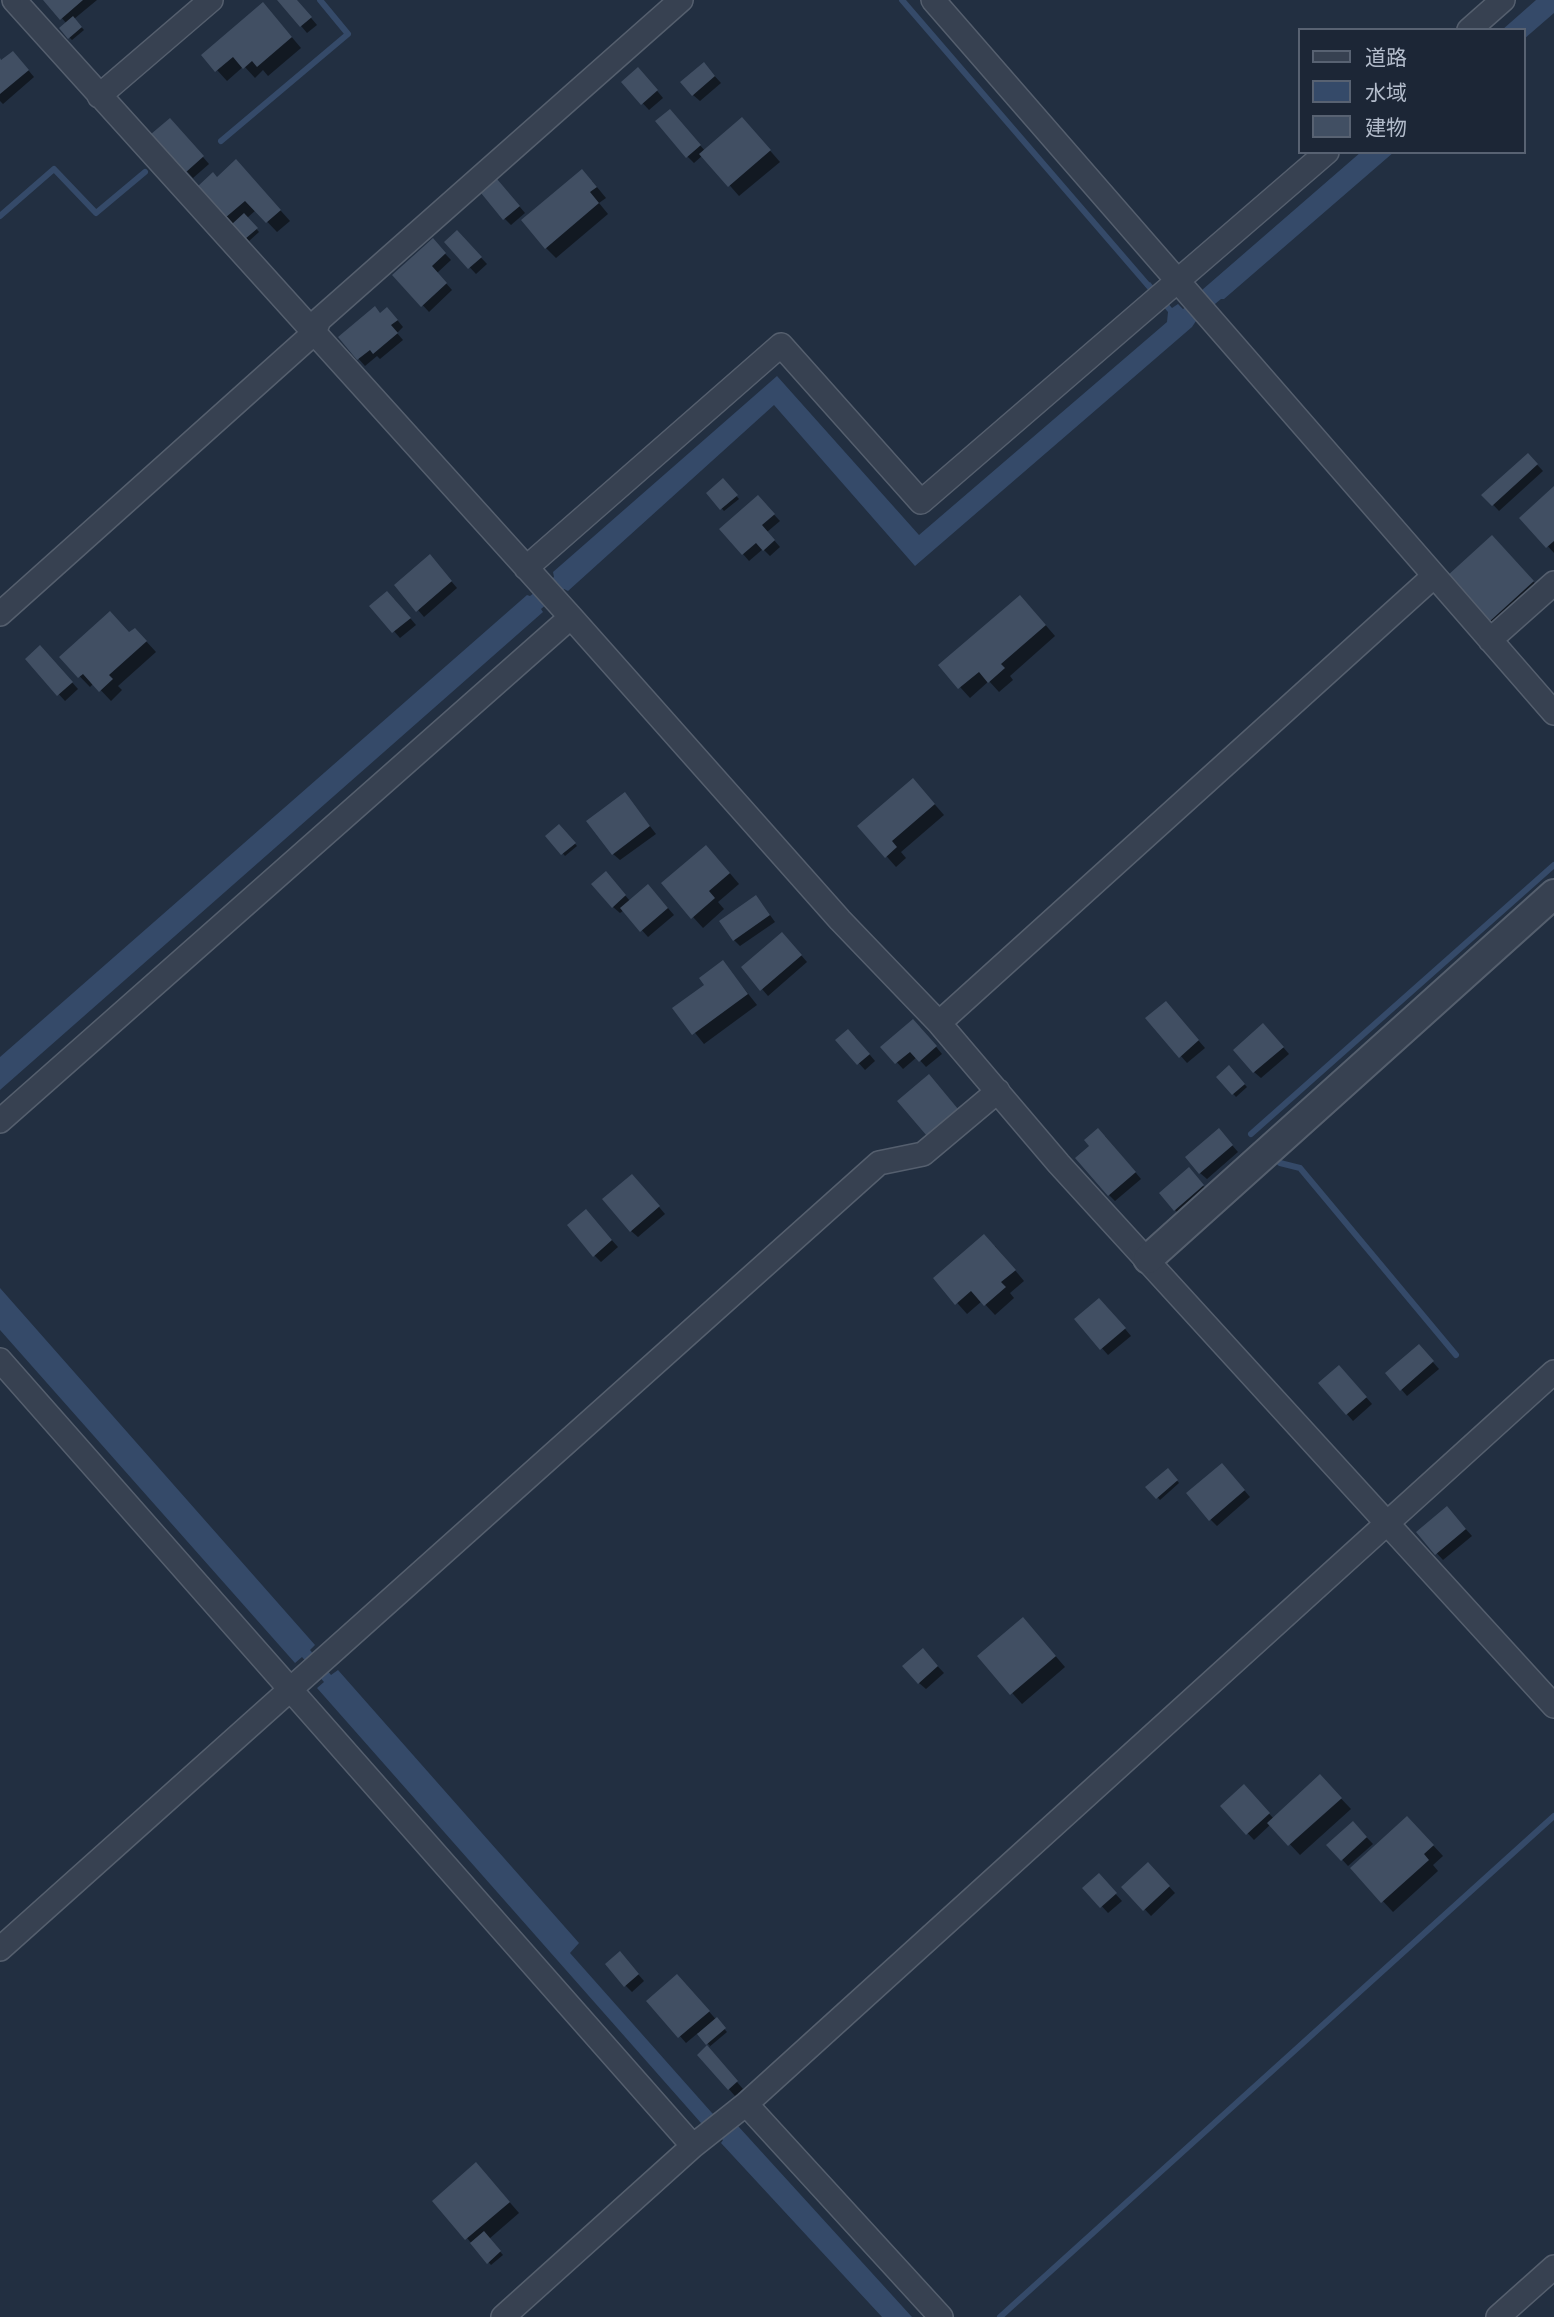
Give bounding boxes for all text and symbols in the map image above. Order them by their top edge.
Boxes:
legend [1298,28,1526,154]
text: 道路 [1365,43,1407,72]
text: 水域 [1365,78,1407,107]
text: 建物 [1365,113,1407,142]

